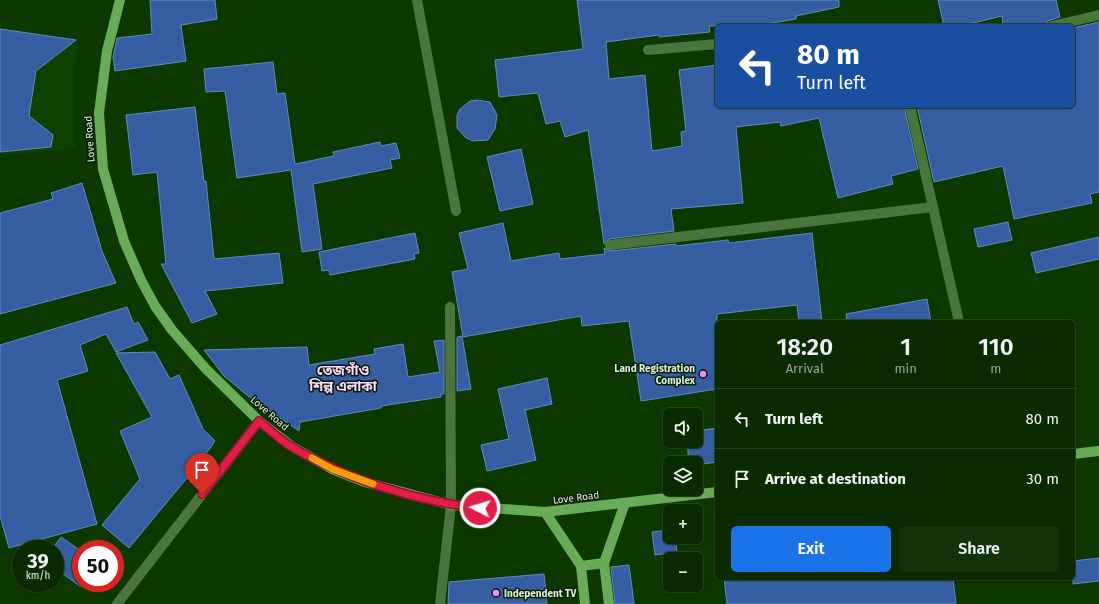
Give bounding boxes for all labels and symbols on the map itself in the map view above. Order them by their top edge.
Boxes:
street label: Love Road [82,115,98,163]
district label: তেজগাঁও শিল্প এলাকা [308,361,378,395]
place label: Land Registration Complex [614,363,696,387]
marker: Land Registration Complex [698,369,708,379]
street label: Love Road [248,394,291,434]
pin [185,453,219,494]
position arrow [459,487,501,529]
street label: Love Road [552,489,600,507]
speed limit sign: 50 [72,540,124,592]
marker: Independent TV [491,588,501,598]
place label: Independent TV [504,588,576,600]

